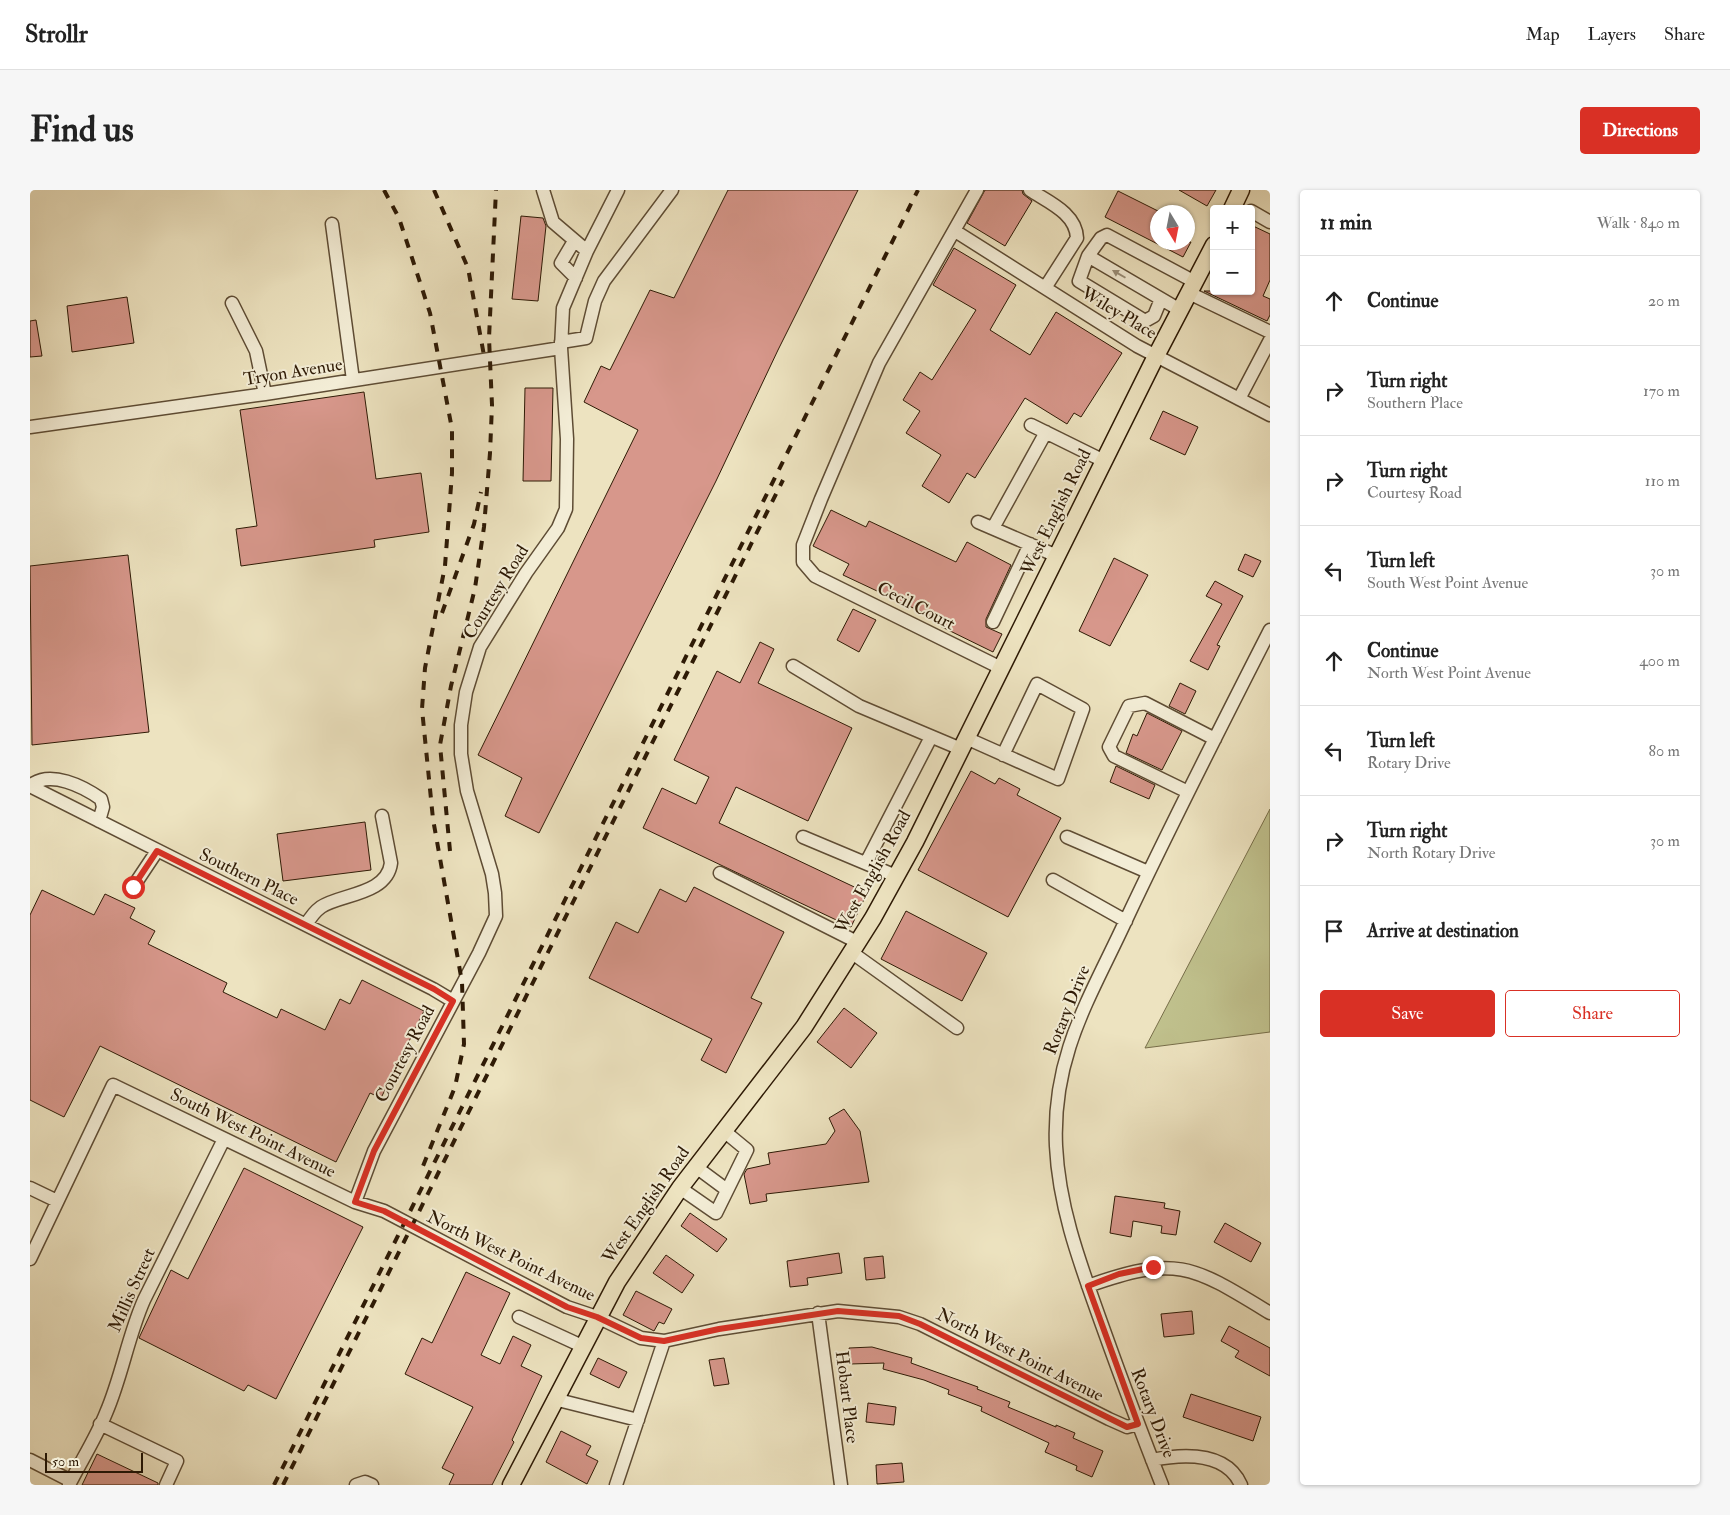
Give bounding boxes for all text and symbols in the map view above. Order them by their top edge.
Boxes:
text: Strollr [25,19,88,50]
text: Map [1526,23,1560,46]
text: Layers [1588,23,1636,46]
text: Share [1664,23,1705,46]
button: Directions [1580,107,1700,154]
text: Find us [30,108,134,152]
north arrow [1150,205,1195,250]
map controls [1210,205,1255,295]
button: + [1210,205,1255,250]
text: 11 min [1320,209,1372,236]
text: Walk · 840 m [1597,213,1680,233]
button: − [1210,250,1255,295]
one-way arrow [1113,270,1126,279]
street label: Wiley Place [1076,281,1161,345]
icon: ahead [1320,287,1348,315]
text: Continue [1367,289,1438,313]
text: 20 m [1648,291,1680,311]
street label: Tryon Avenue [242,353,345,391]
text: Turn right [1367,369,1447,393]
icon: right [1320,377,1348,405]
text: 170 m [1643,381,1680,401]
text: Southern Place [1367,393,1463,413]
street label: West English Road [1015,445,1097,580]
text: Turn right [1367,459,1447,483]
icon: right [1320,467,1348,495]
text: 110 m [1645,471,1680,491]
text: Courtesy Road [1367,483,1462,503]
street label: Courtesy Road [458,541,534,643]
text: Turn left [1367,549,1435,573]
icon: left [1320,557,1348,585]
text: 30 m [1650,561,1680,581]
text: South West Point Avenue [1367,573,1528,593]
street label: Cecil Court [873,576,959,636]
text: Continue [1367,639,1438,663]
icon: ahead [1320,647,1348,675]
text: 400 m [1639,651,1680,671]
text: North West Point Avenue [1367,663,1531,683]
text: Turn left [1367,729,1435,753]
icon: left [1320,737,1348,765]
text: 80 m [1649,741,1680,761]
text: Rotary Drive [1367,753,1451,773]
street label: West English Road [829,806,916,939]
text: Turn right [1367,819,1447,843]
icon: right [1320,827,1348,855]
text: 30 m [1650,831,1680,851]
street label: Southern Place [195,843,303,911]
text: North Rotary Drive [1367,843,1495,863]
route start [122,876,145,899]
icon: arrive [1320,917,1348,945]
text: Arrive at destination [1367,919,1519,943]
street label: Rotary Drive [1039,962,1095,1058]
button: Save [1320,990,1495,1037]
button: Share [1505,990,1680,1037]
street label: Courtesy Road [370,1001,440,1107]
street label: South West Point Avenue [166,1083,340,1183]
street label: West English Road [597,1142,695,1269]
street label: North West Point Avenue [423,1205,599,1307]
street label: Millis Street [103,1244,161,1336]
route end [1142,1256,1165,1279]
street label: North West Point Avenue [933,1303,1108,1407]
street label: Hobart Place [830,1349,864,1445]
street label: Rotary Drive [1125,1365,1181,1462]
scale bar [45,1450,142,1473]
text: 50 m [52,1453,79,1470]

